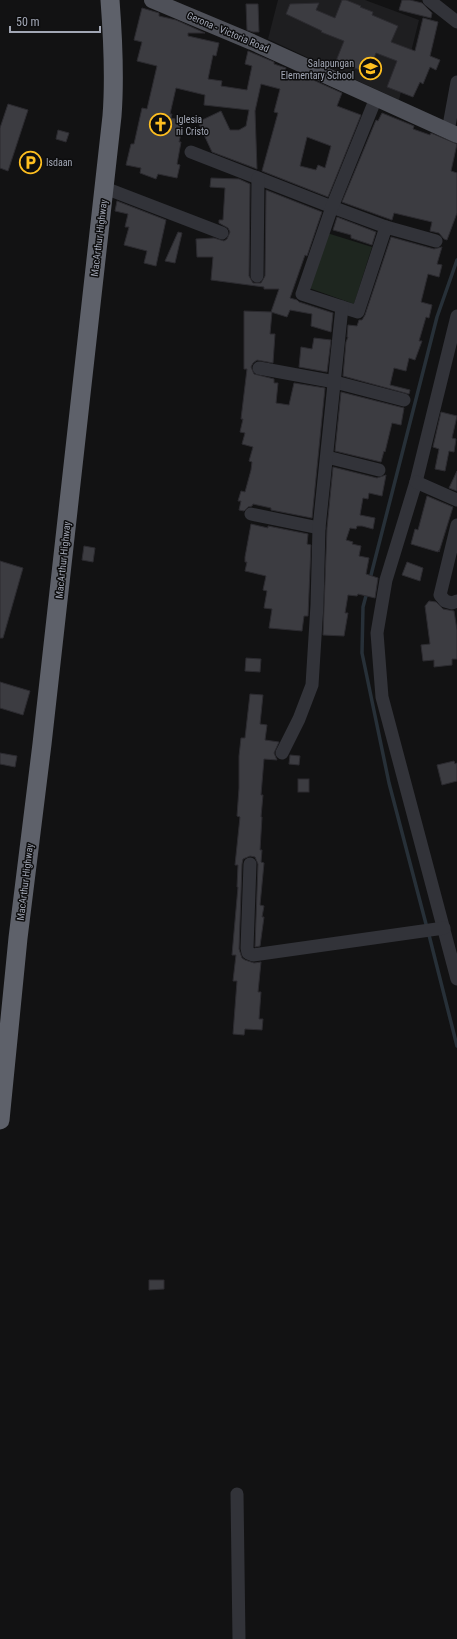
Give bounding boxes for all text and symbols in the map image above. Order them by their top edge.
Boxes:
scale bar [10,8,100,34]
street label: Gerona - Victoria Road [185,10,271,54]
text: 50 m [16,15,40,29]
school or university icon: Salapungan Elementary School [357,56,383,82]
place label: Salapungan Elementary School [281,58,354,81]
church icon: Iglesia ni Cristo [148,112,174,138]
place label: Iglesia ni Cristo [176,114,209,137]
parking icon: Isdaan [18,149,44,175]
place label: Isdaan [46,157,73,168]
street label: MacArthur Highway [89,199,109,277]
street label: MacArthur Highway [53,521,73,599]
street label: MacArthur Highway [15,843,35,921]

